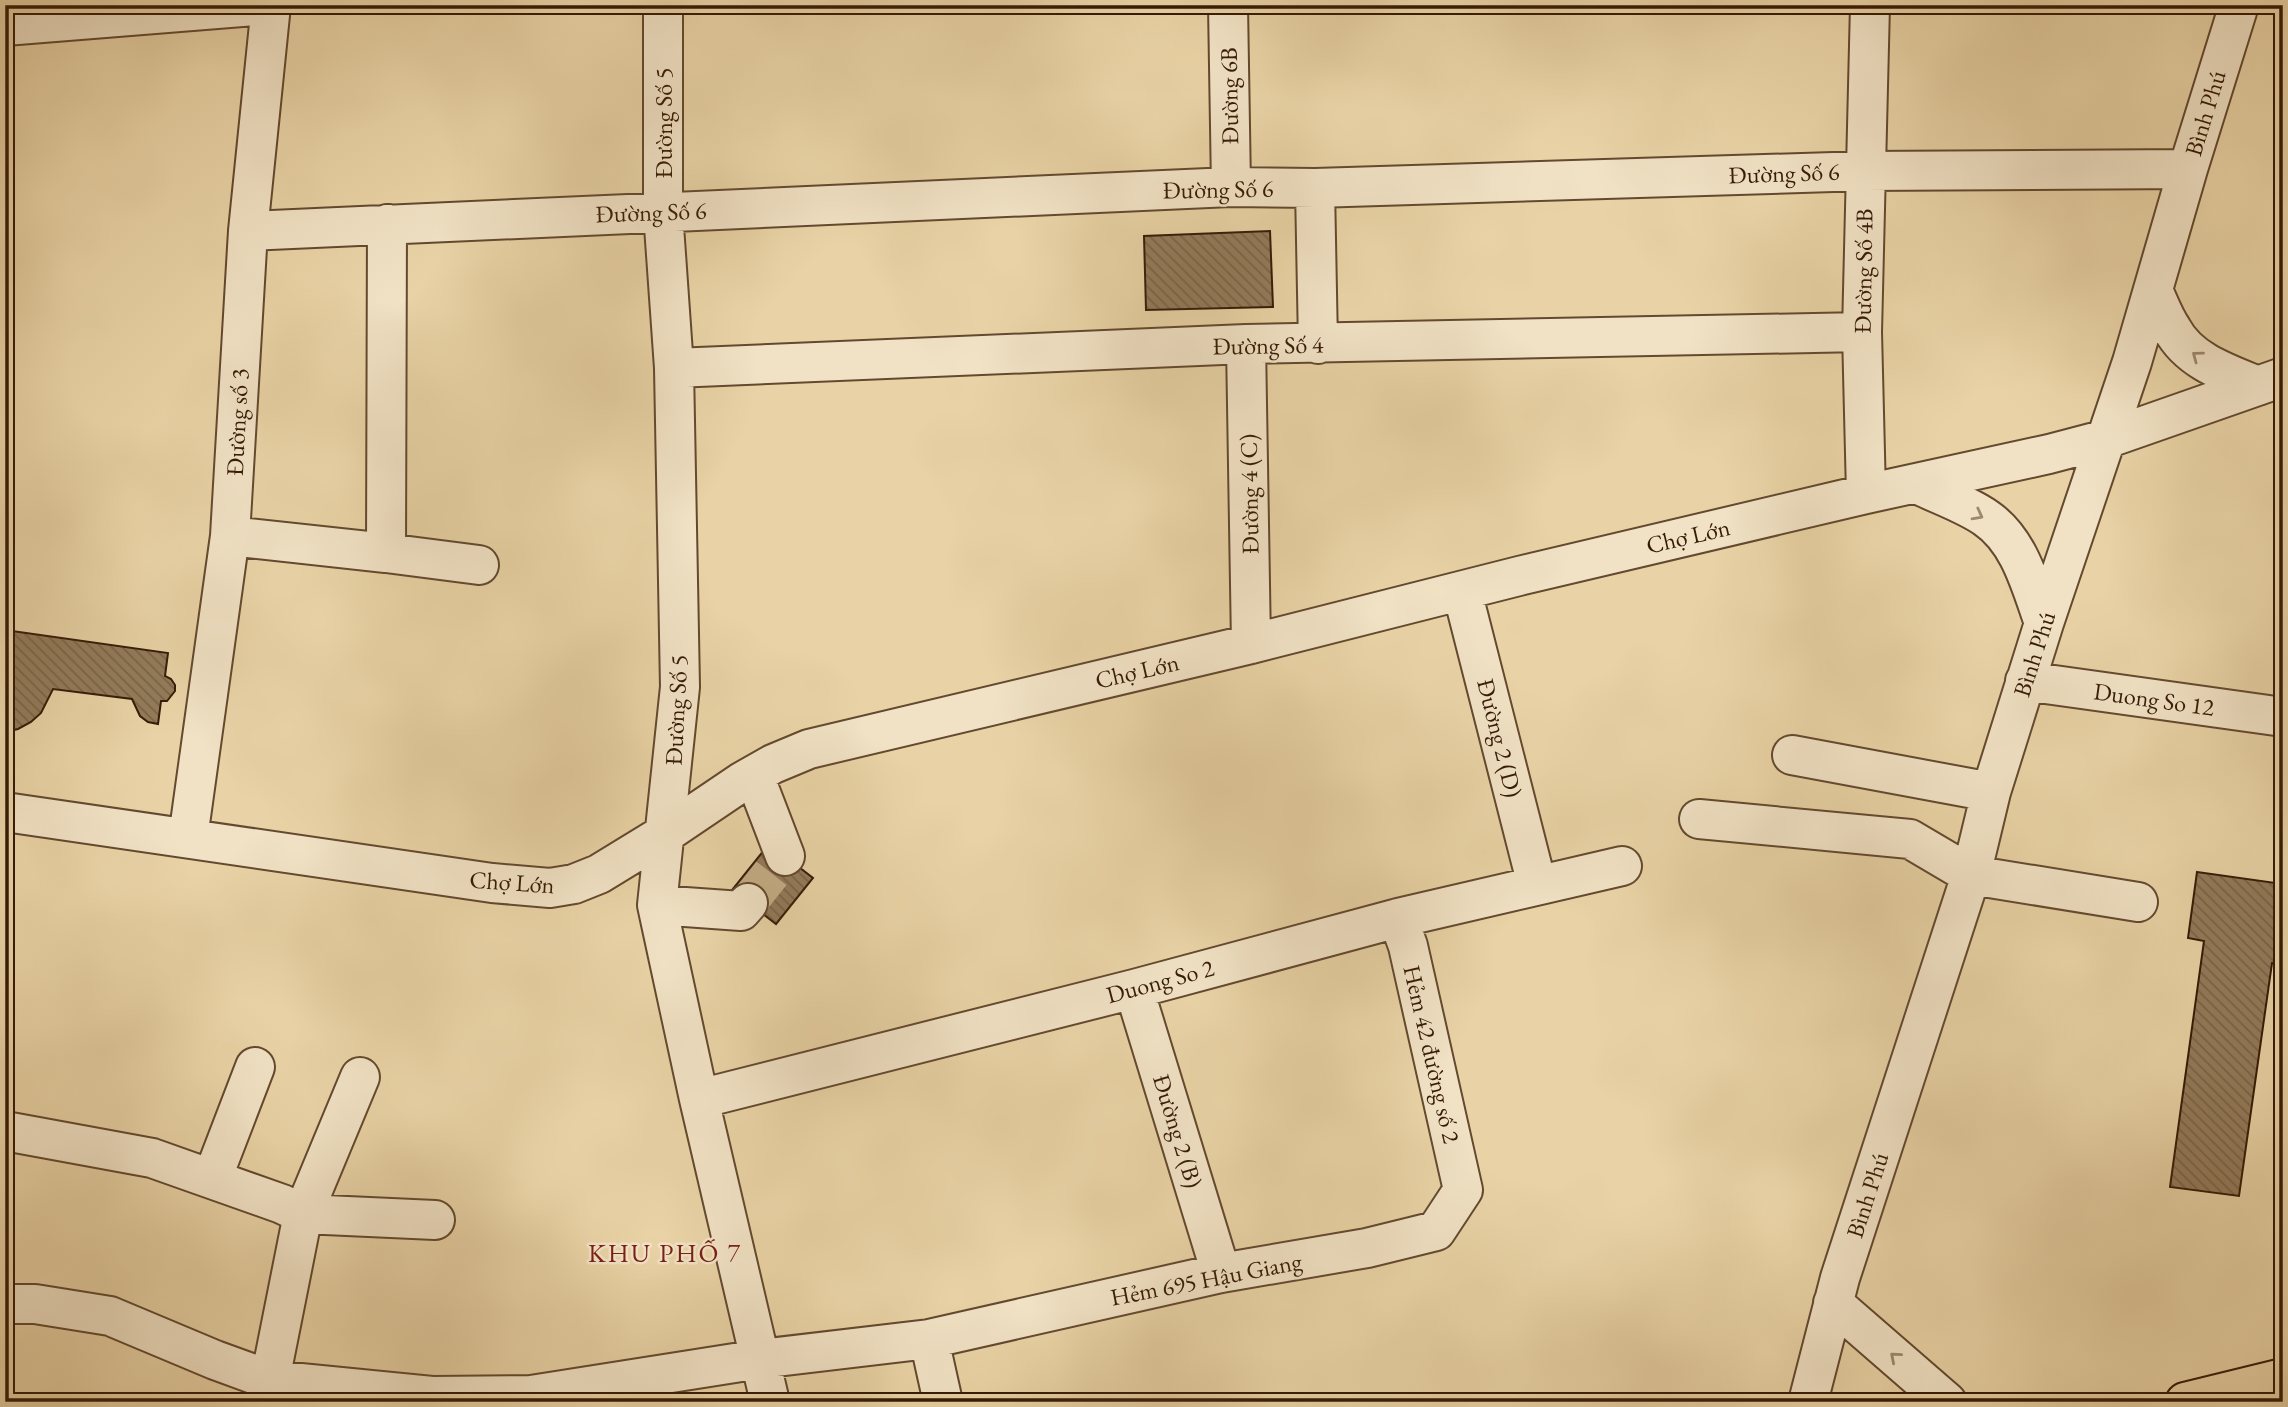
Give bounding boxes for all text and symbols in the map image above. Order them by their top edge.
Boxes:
street label: Đường 6B [1213,47,1245,145]
street label: Bình Phú [2177,66,2233,160]
street label: Đường Số 5 [648,68,679,178]
street label: Đường Số 6 [1728,156,1840,190]
street label: Đường Số 6 [1162,173,1274,205]
street label: Đường Số 6 [595,195,707,229]
street label: Đường Số 4B [1846,208,1880,334]
street label: Đường Số 4 [1212,329,1324,361]
one-way arrow [2192,351,2205,364]
street label: Đường số 3 [219,367,255,477]
street label: Đường 4 (C) [1232,434,1266,554]
one-way arrow [1971,506,1983,520]
street label: Chợ Lớn [1643,511,1733,561]
street label: Bình Phú [2006,607,2062,701]
street label: Chợ Lớn [1092,646,1182,696]
street label: Đường Số 5 [658,654,694,766]
street label: Đường 2 (D) [1470,675,1530,801]
street label: Duong So 12 [2092,675,2217,723]
street label: Chợ Lớn [468,864,556,900]
street label: Duong So 2 [1103,952,1218,1010]
street label: Hẻm 42 đường số 2 [1396,962,1468,1146]
street label: Đường 2 (B) [1146,1070,1210,1192]
street label: Bình Phú [1839,1148,1895,1242]
district label: KHU PHỐ 7 [588,1236,742,1270]
street label: Hẻm 695 Hậu Giang [1108,1245,1305,1313]
one-way arrow [1890,1353,1903,1365]

